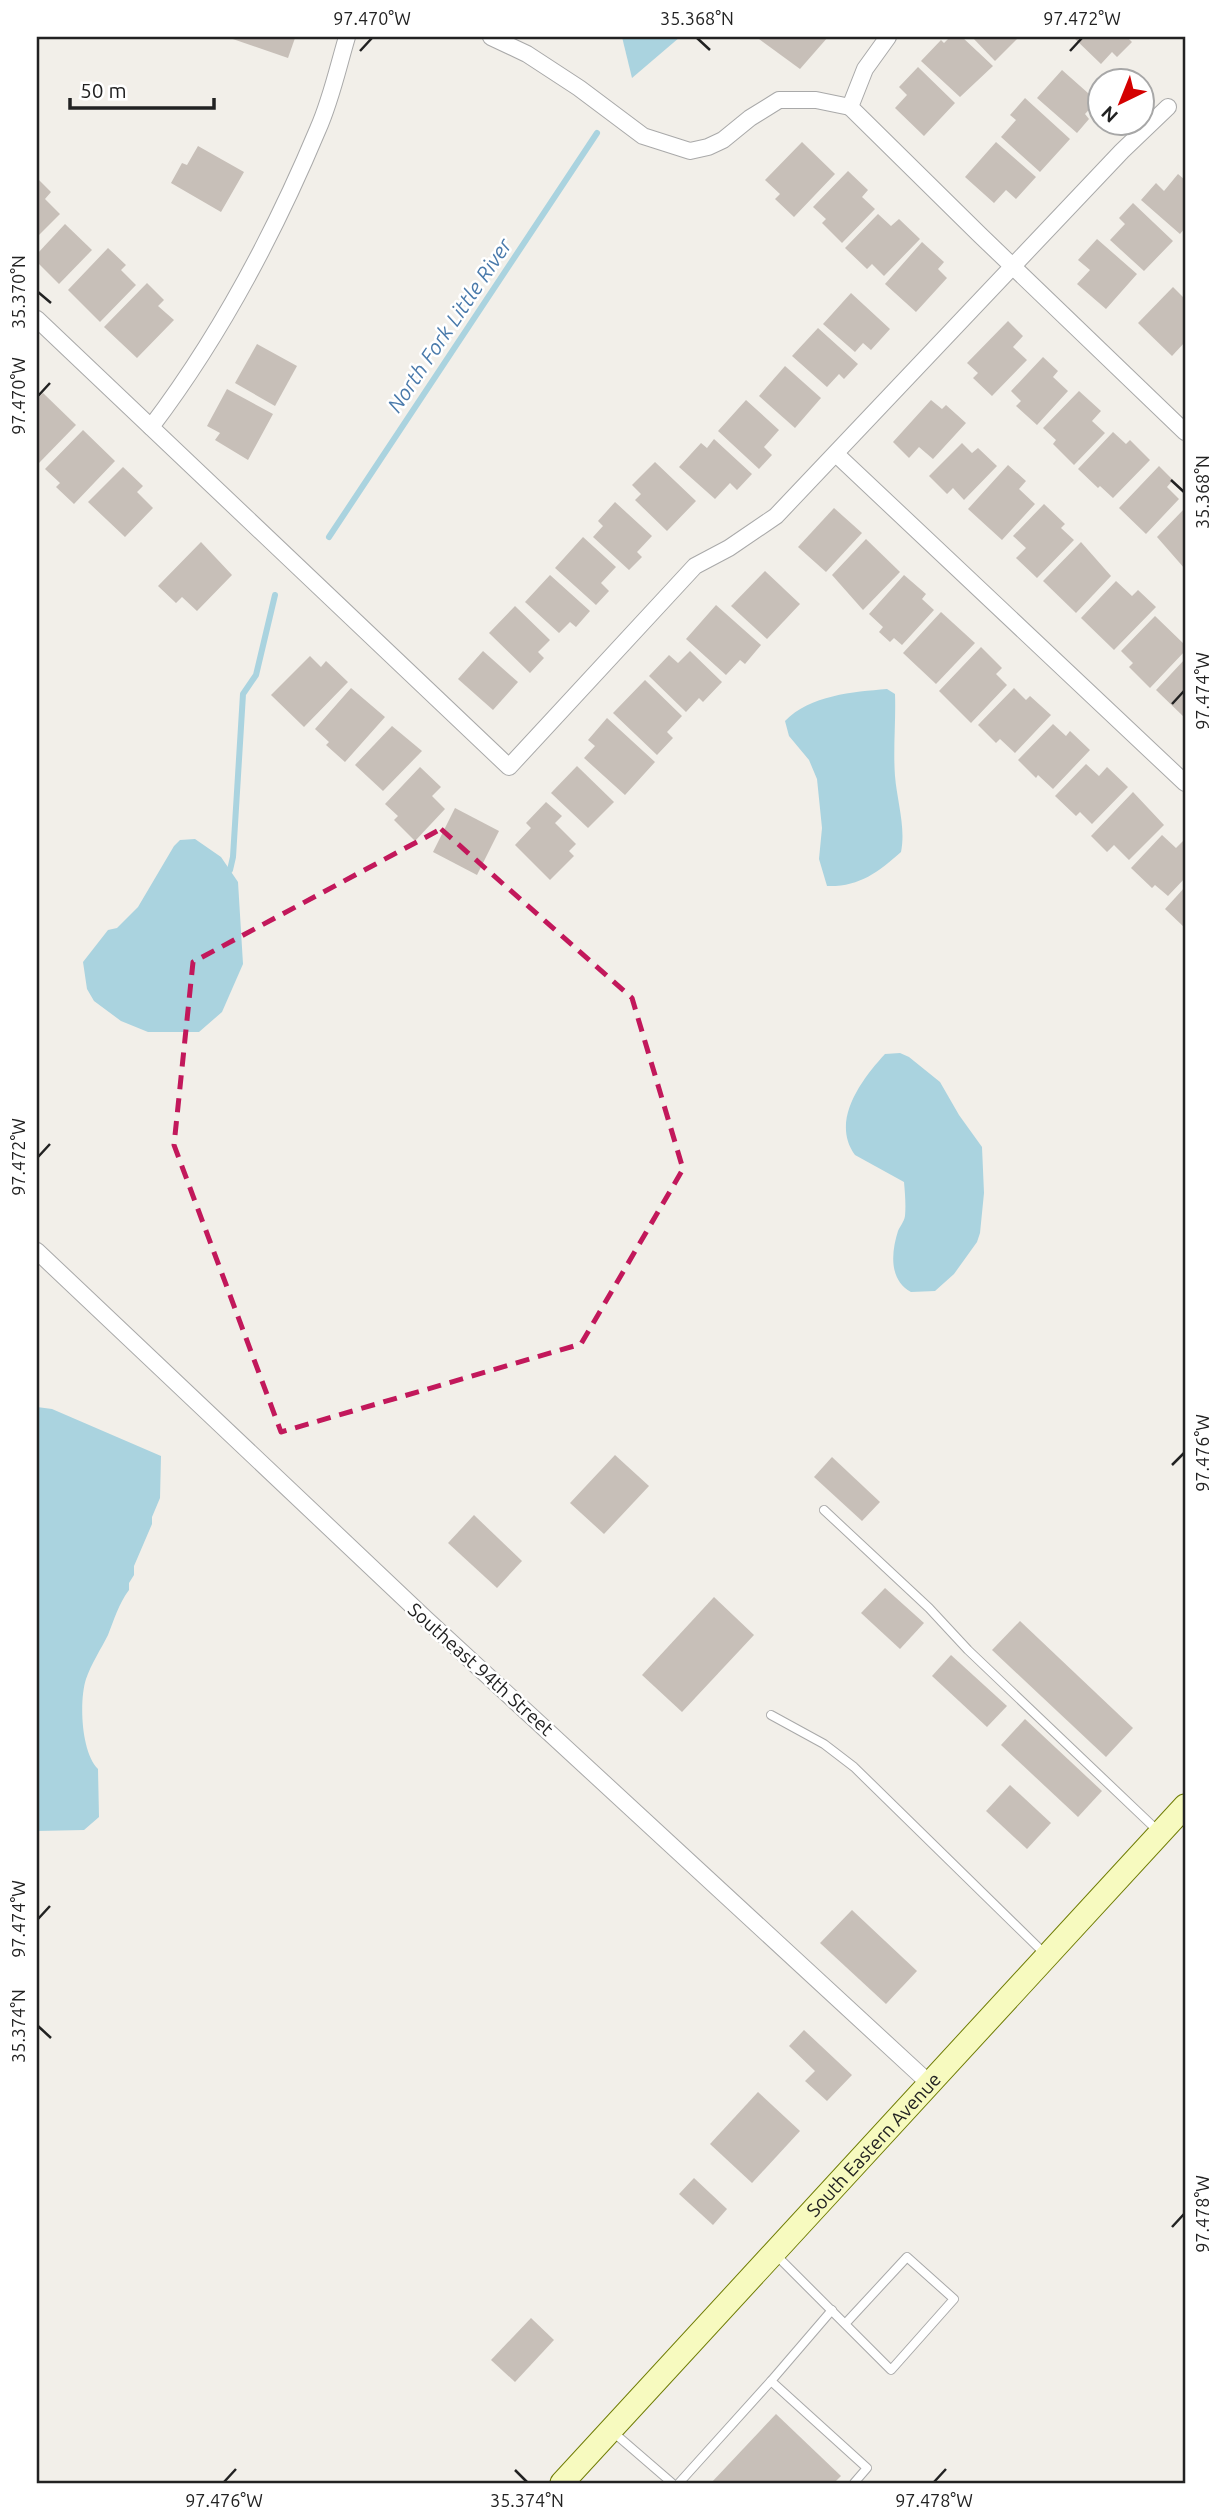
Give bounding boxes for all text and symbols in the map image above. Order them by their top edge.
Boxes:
text: 97.470°W [333,8,411,28]
text: 35.368°N [660,8,734,28]
text: 97.472°W [1043,8,1121,28]
scale bar [70,66,214,110]
north arrow [1086,66,1156,136]
text: 50 m [80,78,127,102]
text: N [1097,102,1122,127]
water label: North Fork Little River [382,233,517,416]
text: 35.370°N [8,255,28,329]
text: 97.470°W [8,357,28,435]
text: 35.368°N [1192,455,1212,529]
text: 97.474°W [1192,652,1212,730]
text: 97.472°W [8,1118,28,1196]
text: 97.476°W [1192,1414,1212,1492]
street label: Southeast 94th Street [404,1598,559,1740]
text: 97.474°W [8,1880,28,1958]
text: 35.374°N [8,1989,28,2063]
street label: South Eastern Avenue [802,2068,945,2221]
text: 97.478°W [1192,2175,1212,2253]
text: 97.476°W [185,2490,263,2510]
text: 35.374°N [490,2490,564,2510]
text: 97.478°W [895,2490,973,2510]

